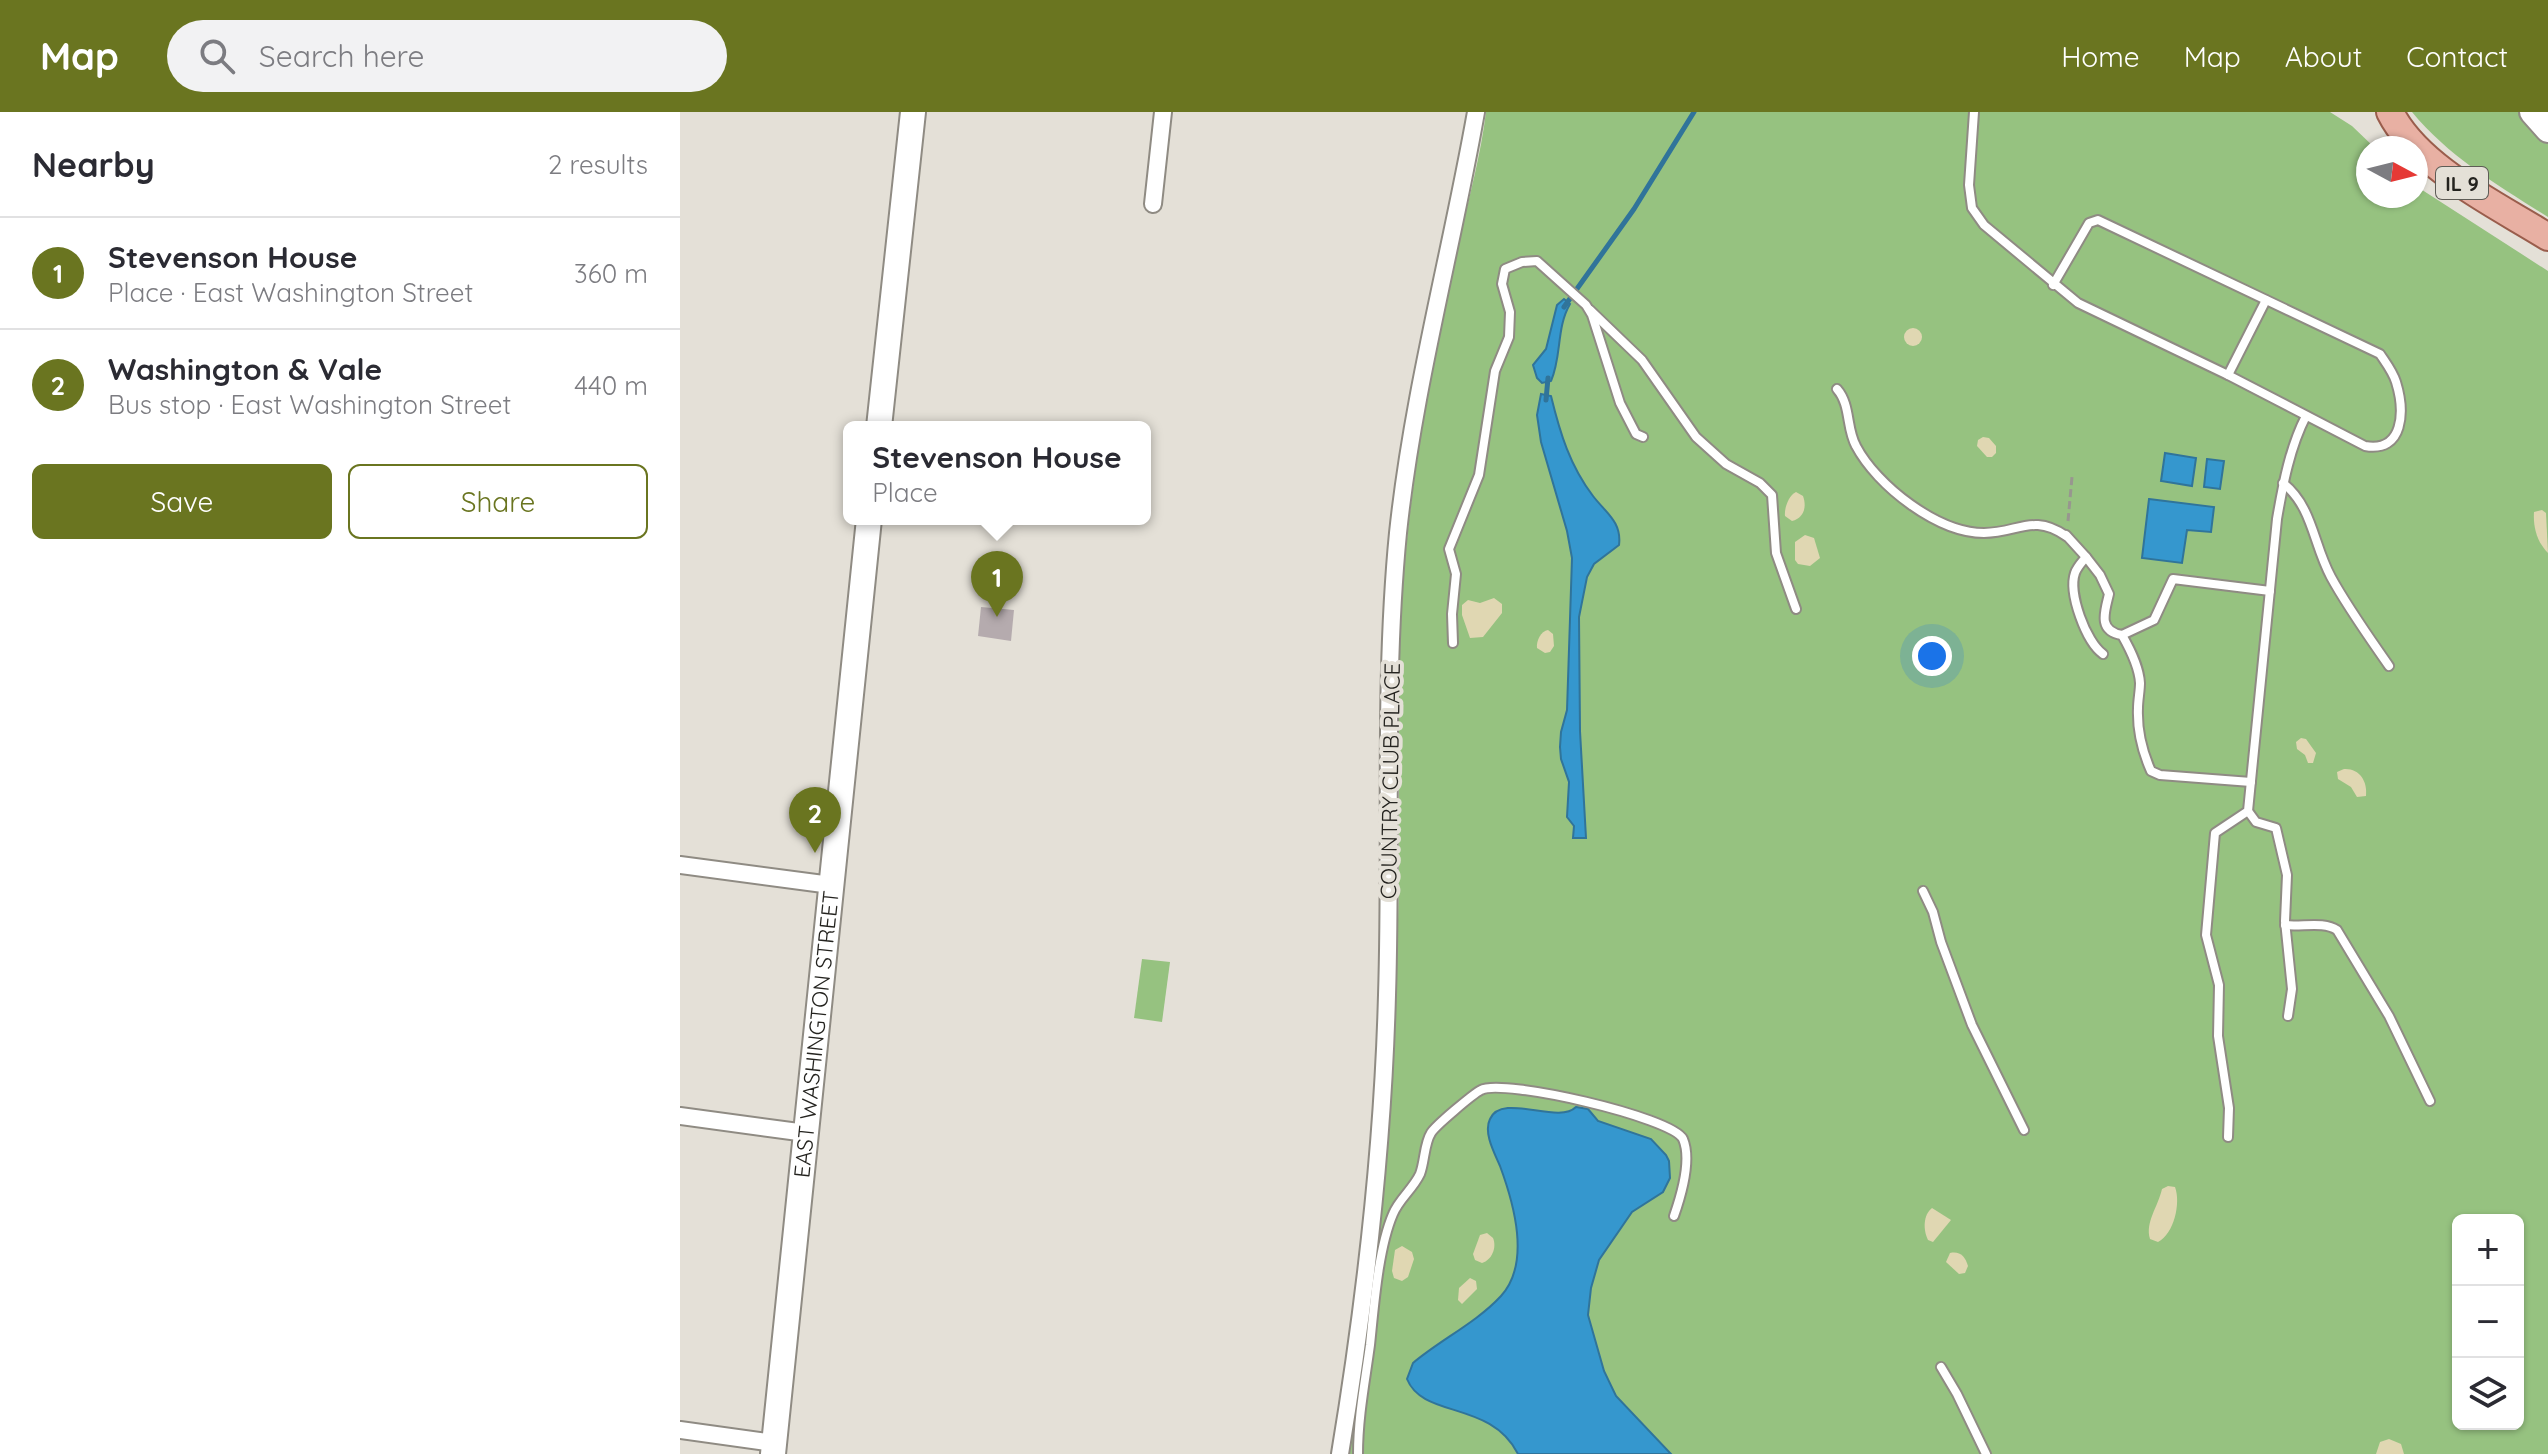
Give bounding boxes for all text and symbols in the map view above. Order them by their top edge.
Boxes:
search box [167,20,727,92]
text: Map [40,32,119,80]
icon: search [195,34,239,78]
text: Search here [259,37,424,75]
text: Home [2061,39,2140,74]
text: Map [2184,39,2241,74]
text: About [2285,39,2362,74]
text: Contact [2406,39,2508,74]
north arrow [2356,136,2428,208]
text: Nearby [32,143,155,186]
text: 2 results [548,148,648,181]
road number: IL 9 [2436,167,2488,199]
text: Stevenson House [108,238,357,276]
text: 1 [53,257,63,290]
text: 360 m [574,257,648,290]
text: Place · East Washington Street [108,276,473,309]
text: Washington & Vale [108,350,382,388]
text: 2 [51,369,65,402]
text: 440 m [574,369,648,402]
text: Bus stop · East Washington Street [108,388,511,421]
popup [843,421,1151,525]
text: Stevenson House [872,438,1122,476]
button: Save [32,464,332,539]
button: Share [348,464,648,539]
text: Place [872,476,938,509]
pin: 1 [971,551,1023,617]
your location [1912,636,1952,676]
street label: COUNTRY CLUB PLACE [1374,663,1406,899]
pin: 2 [789,787,841,853]
street label: EAST WASHINGTON STREET [787,889,845,1179]
map controls [2452,1214,2524,1430]
button: + [2452,1214,2524,1286]
button: − [2452,1286,2524,1358]
button: layers [2452,1358,2524,1430]

